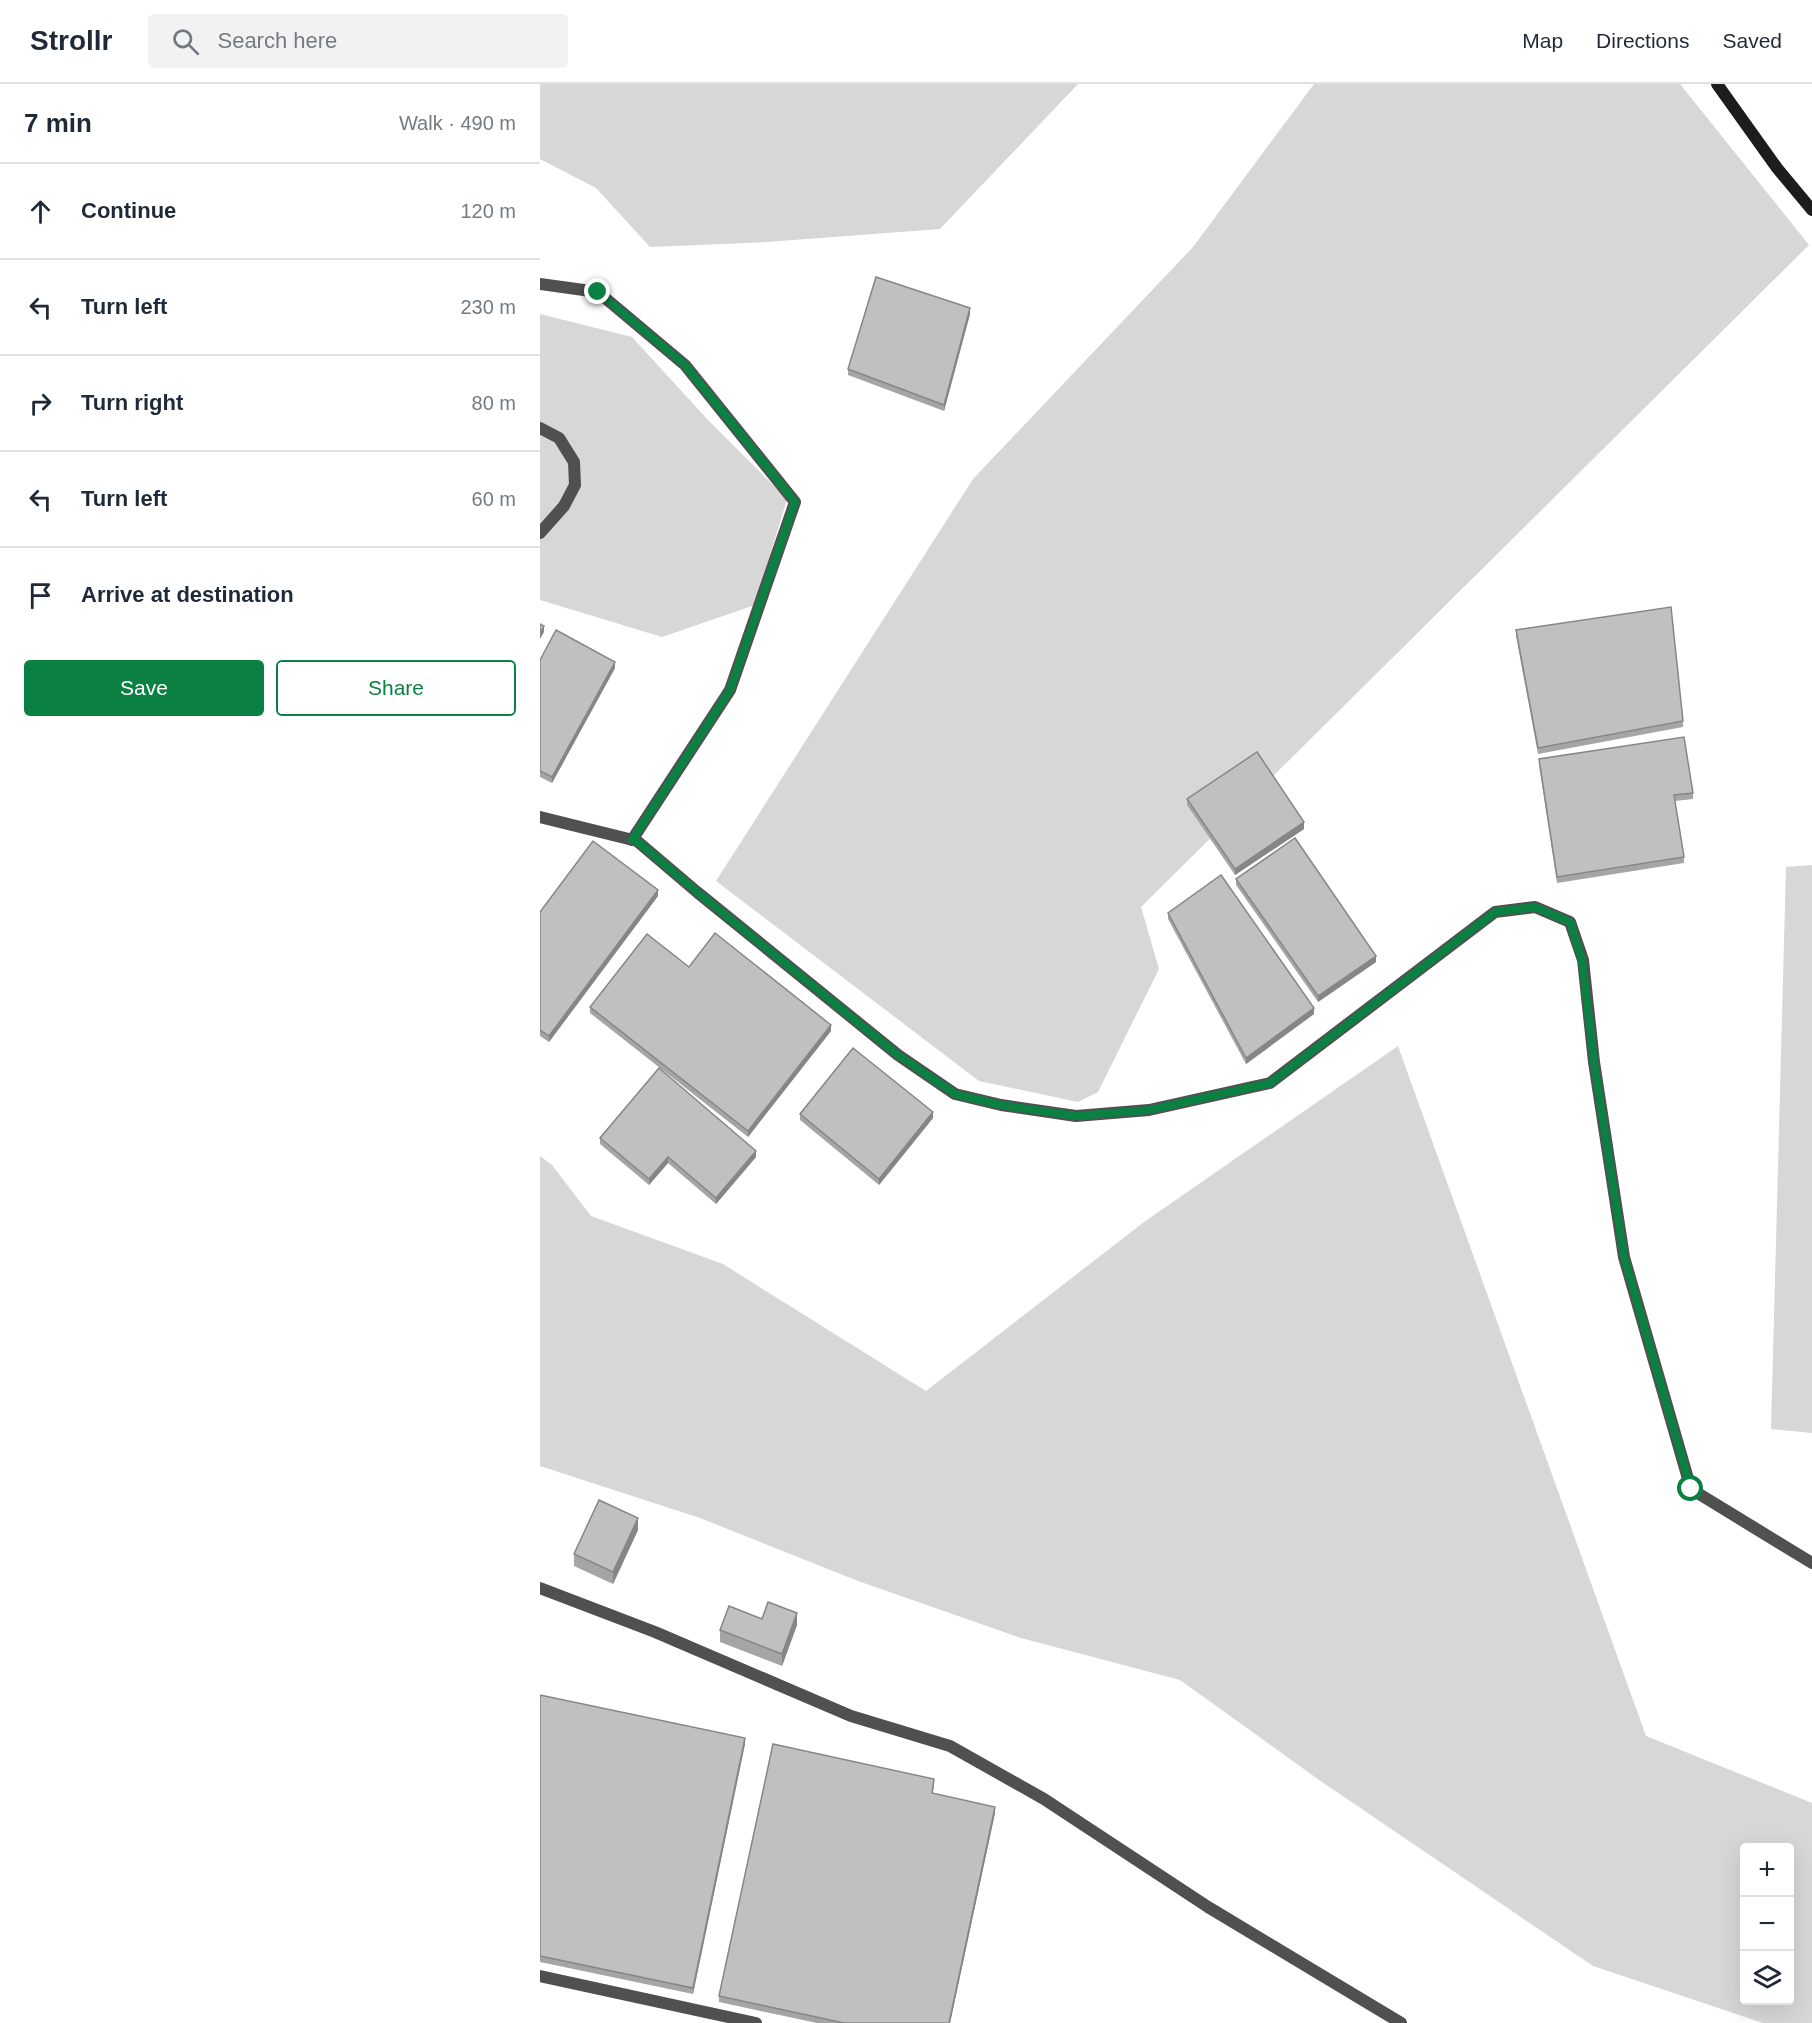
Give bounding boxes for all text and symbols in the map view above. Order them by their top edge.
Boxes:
search box [148,14,568,68]
text: Strollr [30,25,112,56]
icon: search [169,25,202,58]
text: Search here [217,28,337,53]
text: Map [1522,29,1563,52]
text: Directions [1596,29,1689,52]
text: Saved [1722,29,1782,52]
text: 7 min [24,108,92,138]
text: Walk · 490 m [399,112,516,134]
icon: ahead [24,195,57,228]
text: Continue [81,198,176,223]
text: 120 m [460,200,516,222]
route end [584,278,610,304]
icon: left [24,291,57,324]
text: Turn left [81,294,167,319]
text: 230 m [460,296,516,318]
icon: right [24,387,57,420]
text: Turn right [81,390,183,415]
text: 80 m [472,392,516,414]
icon: left [24,483,57,516]
text: Turn left [81,486,167,511]
text: 60 m [472,488,516,510]
icon: arrive [24,579,57,612]
text: Arrive at destination [81,582,294,607]
button: Save [24,660,264,716]
button: Share [276,660,516,716]
route start [1677,1475,1703,1501]
map controls [1740,1843,1794,2005]
button: + [1740,1843,1794,1897]
button: − [1740,1897,1794,1951]
button: layers [1740,1951,1794,2005]

